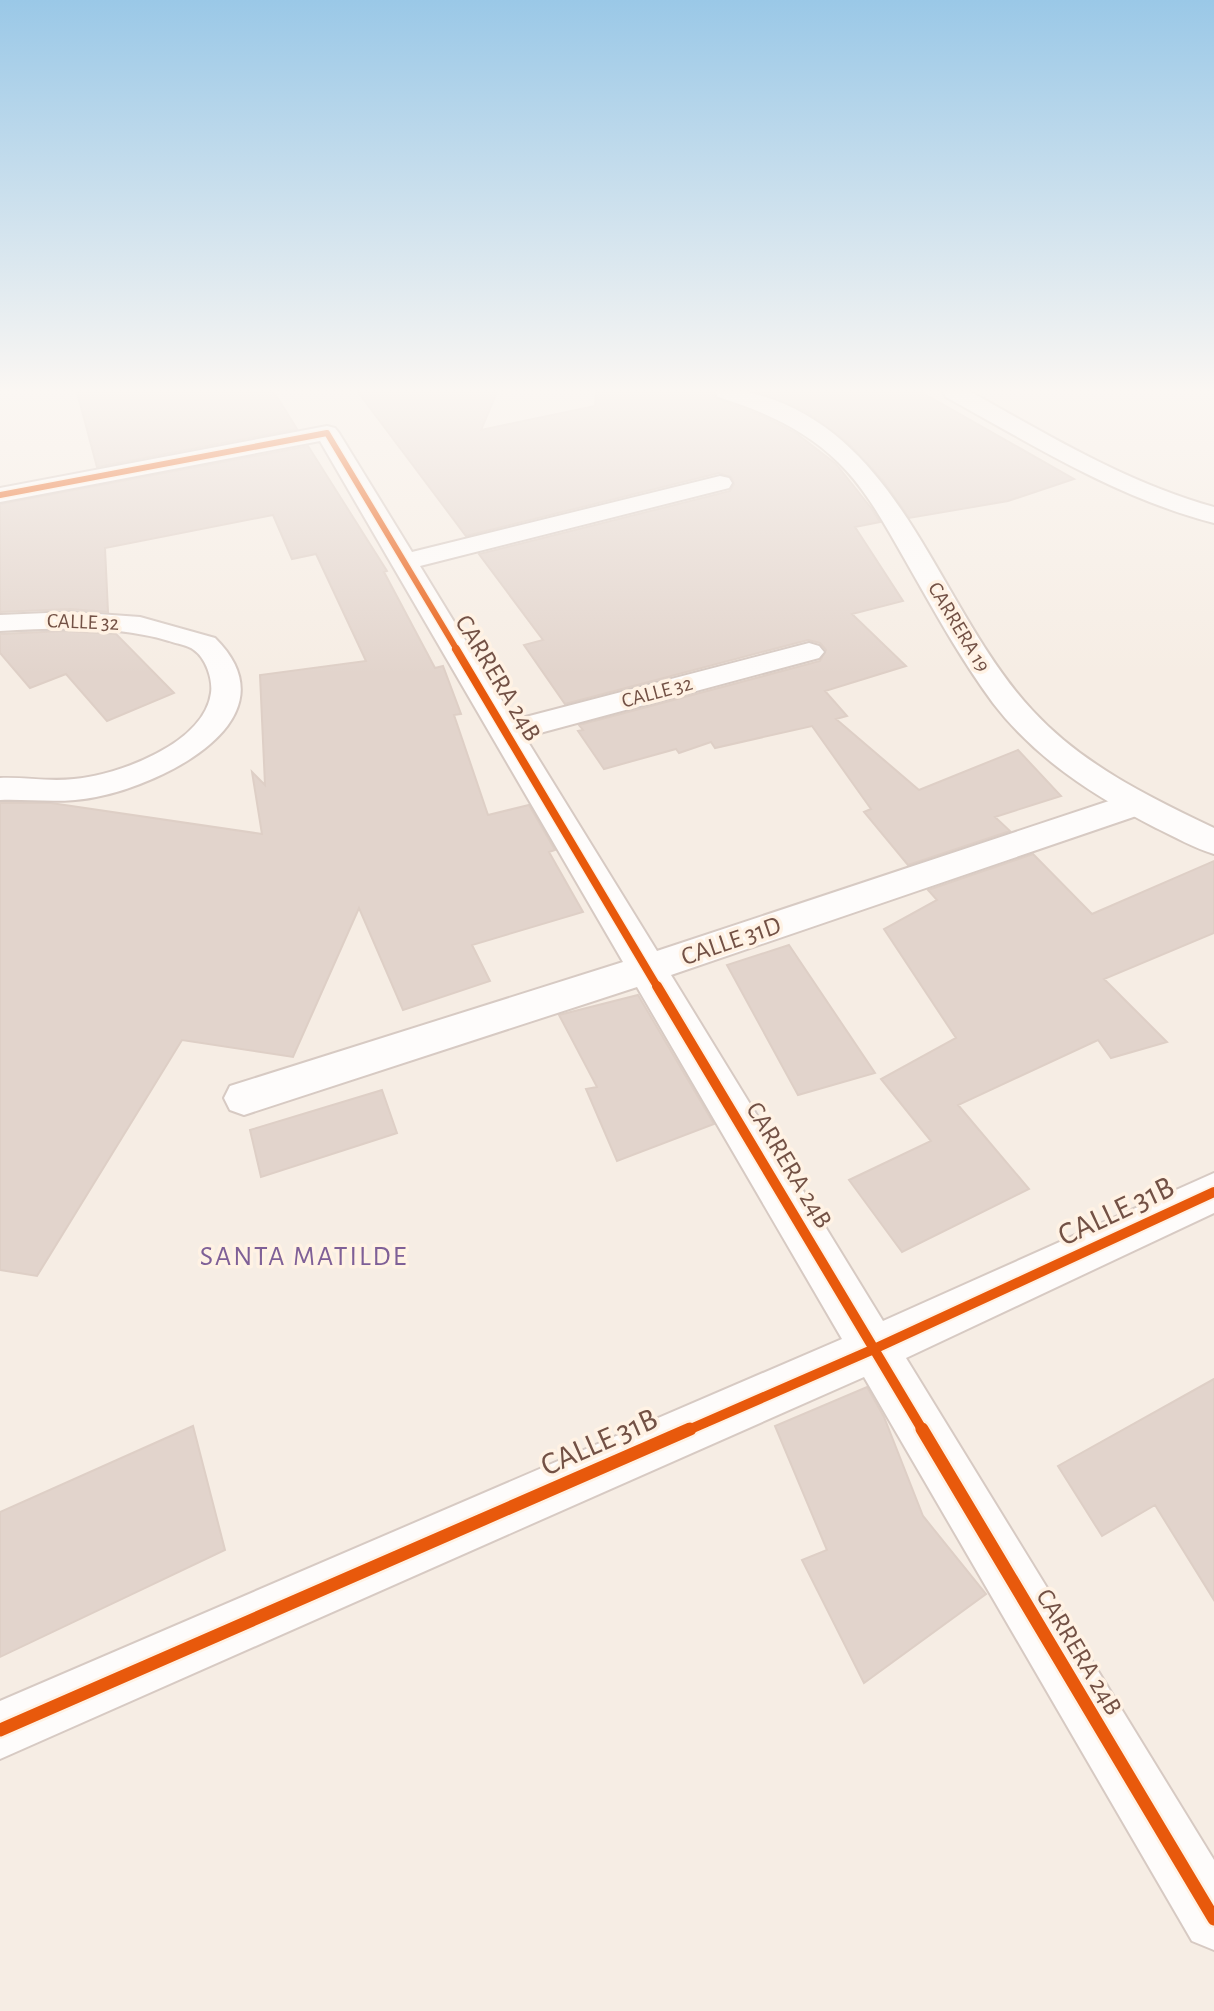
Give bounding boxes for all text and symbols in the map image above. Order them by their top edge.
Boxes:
street label: CARRERA 19 [924,578,994,676]
street label: CALLE 32 [46,610,120,634]
street label: CARRERA 24B [450,610,546,746]
street label: CALLE 32 [619,672,695,712]
street label: CALLE 31D [678,912,784,970]
street label: CARRERA 24B [741,1097,837,1233]
street label: CALLE 31B [1053,1170,1179,1252]
district label: SANTA MATILDE [200,1243,408,1271]
street label: CALLE 31B [536,1402,662,1482]
street label: CARRERA 24B [1031,1584,1127,1720]

